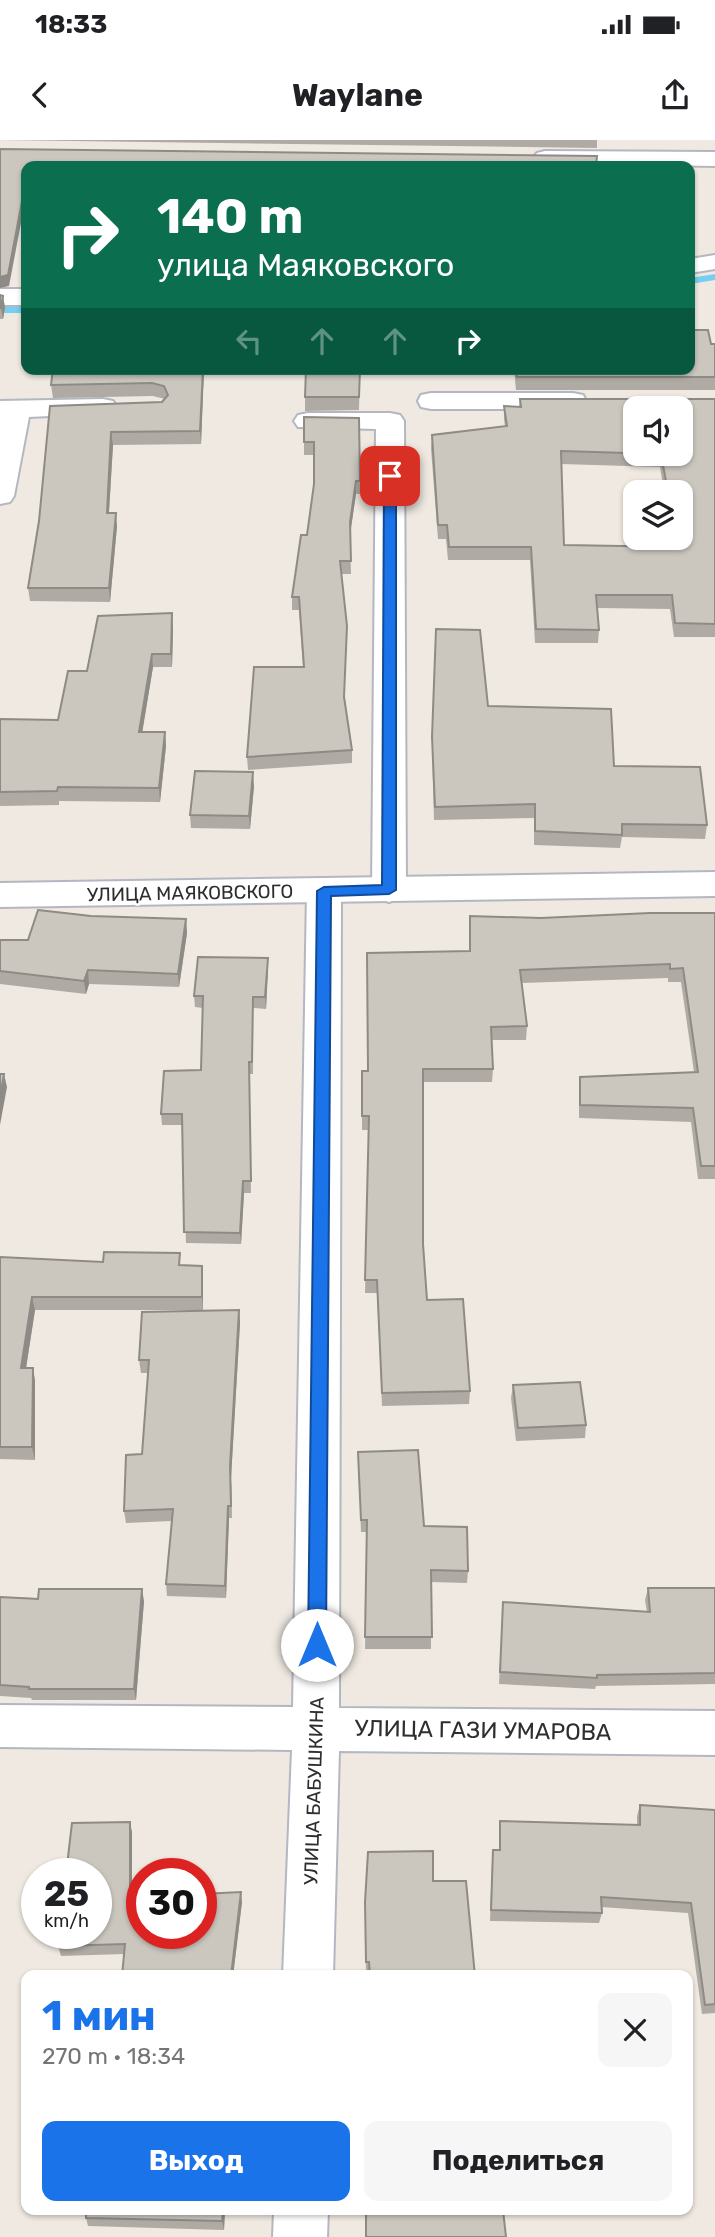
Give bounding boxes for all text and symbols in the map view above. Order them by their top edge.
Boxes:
text: 18:33 [35,9,107,40]
icon: back [21,76,59,114]
text: Waylane [292,76,423,114]
icon: share [656,76,694,114]
text: 140 m [157,187,303,245]
icon: right [42,189,133,280]
text: улица Маяковского [157,246,454,284]
icon: left [230,322,268,360]
icon: ahead [303,322,341,360]
icon: ahead [376,322,414,360]
icon: right [449,322,487,360]
map controls [623,396,693,550]
button: sound [623,396,693,466]
pin [360,446,420,506]
icon: arrive [371,457,409,495]
button: layers [623,480,693,550]
street label: УЛИЦА МАЯКОВСКОГО [87,880,293,906]
position arrow [280,1608,354,1682]
street label: УЛИЦА БАБУШКИНА [299,1696,329,1886]
street label: УЛИЦА ГАЗИ УМАРОВА [354,1714,612,1746]
speed limit sign: 30 [126,1858,217,1949]
text: 25 [44,1873,89,1915]
text: km/h [44,1910,89,1932]
text: 1 мин [42,1991,156,2041]
button: close [598,1993,672,2067]
text: 270 m · 18:34 [42,2042,185,2070]
button: Выход [42,2121,350,2201]
button: Поделиться [364,2121,672,2201]

